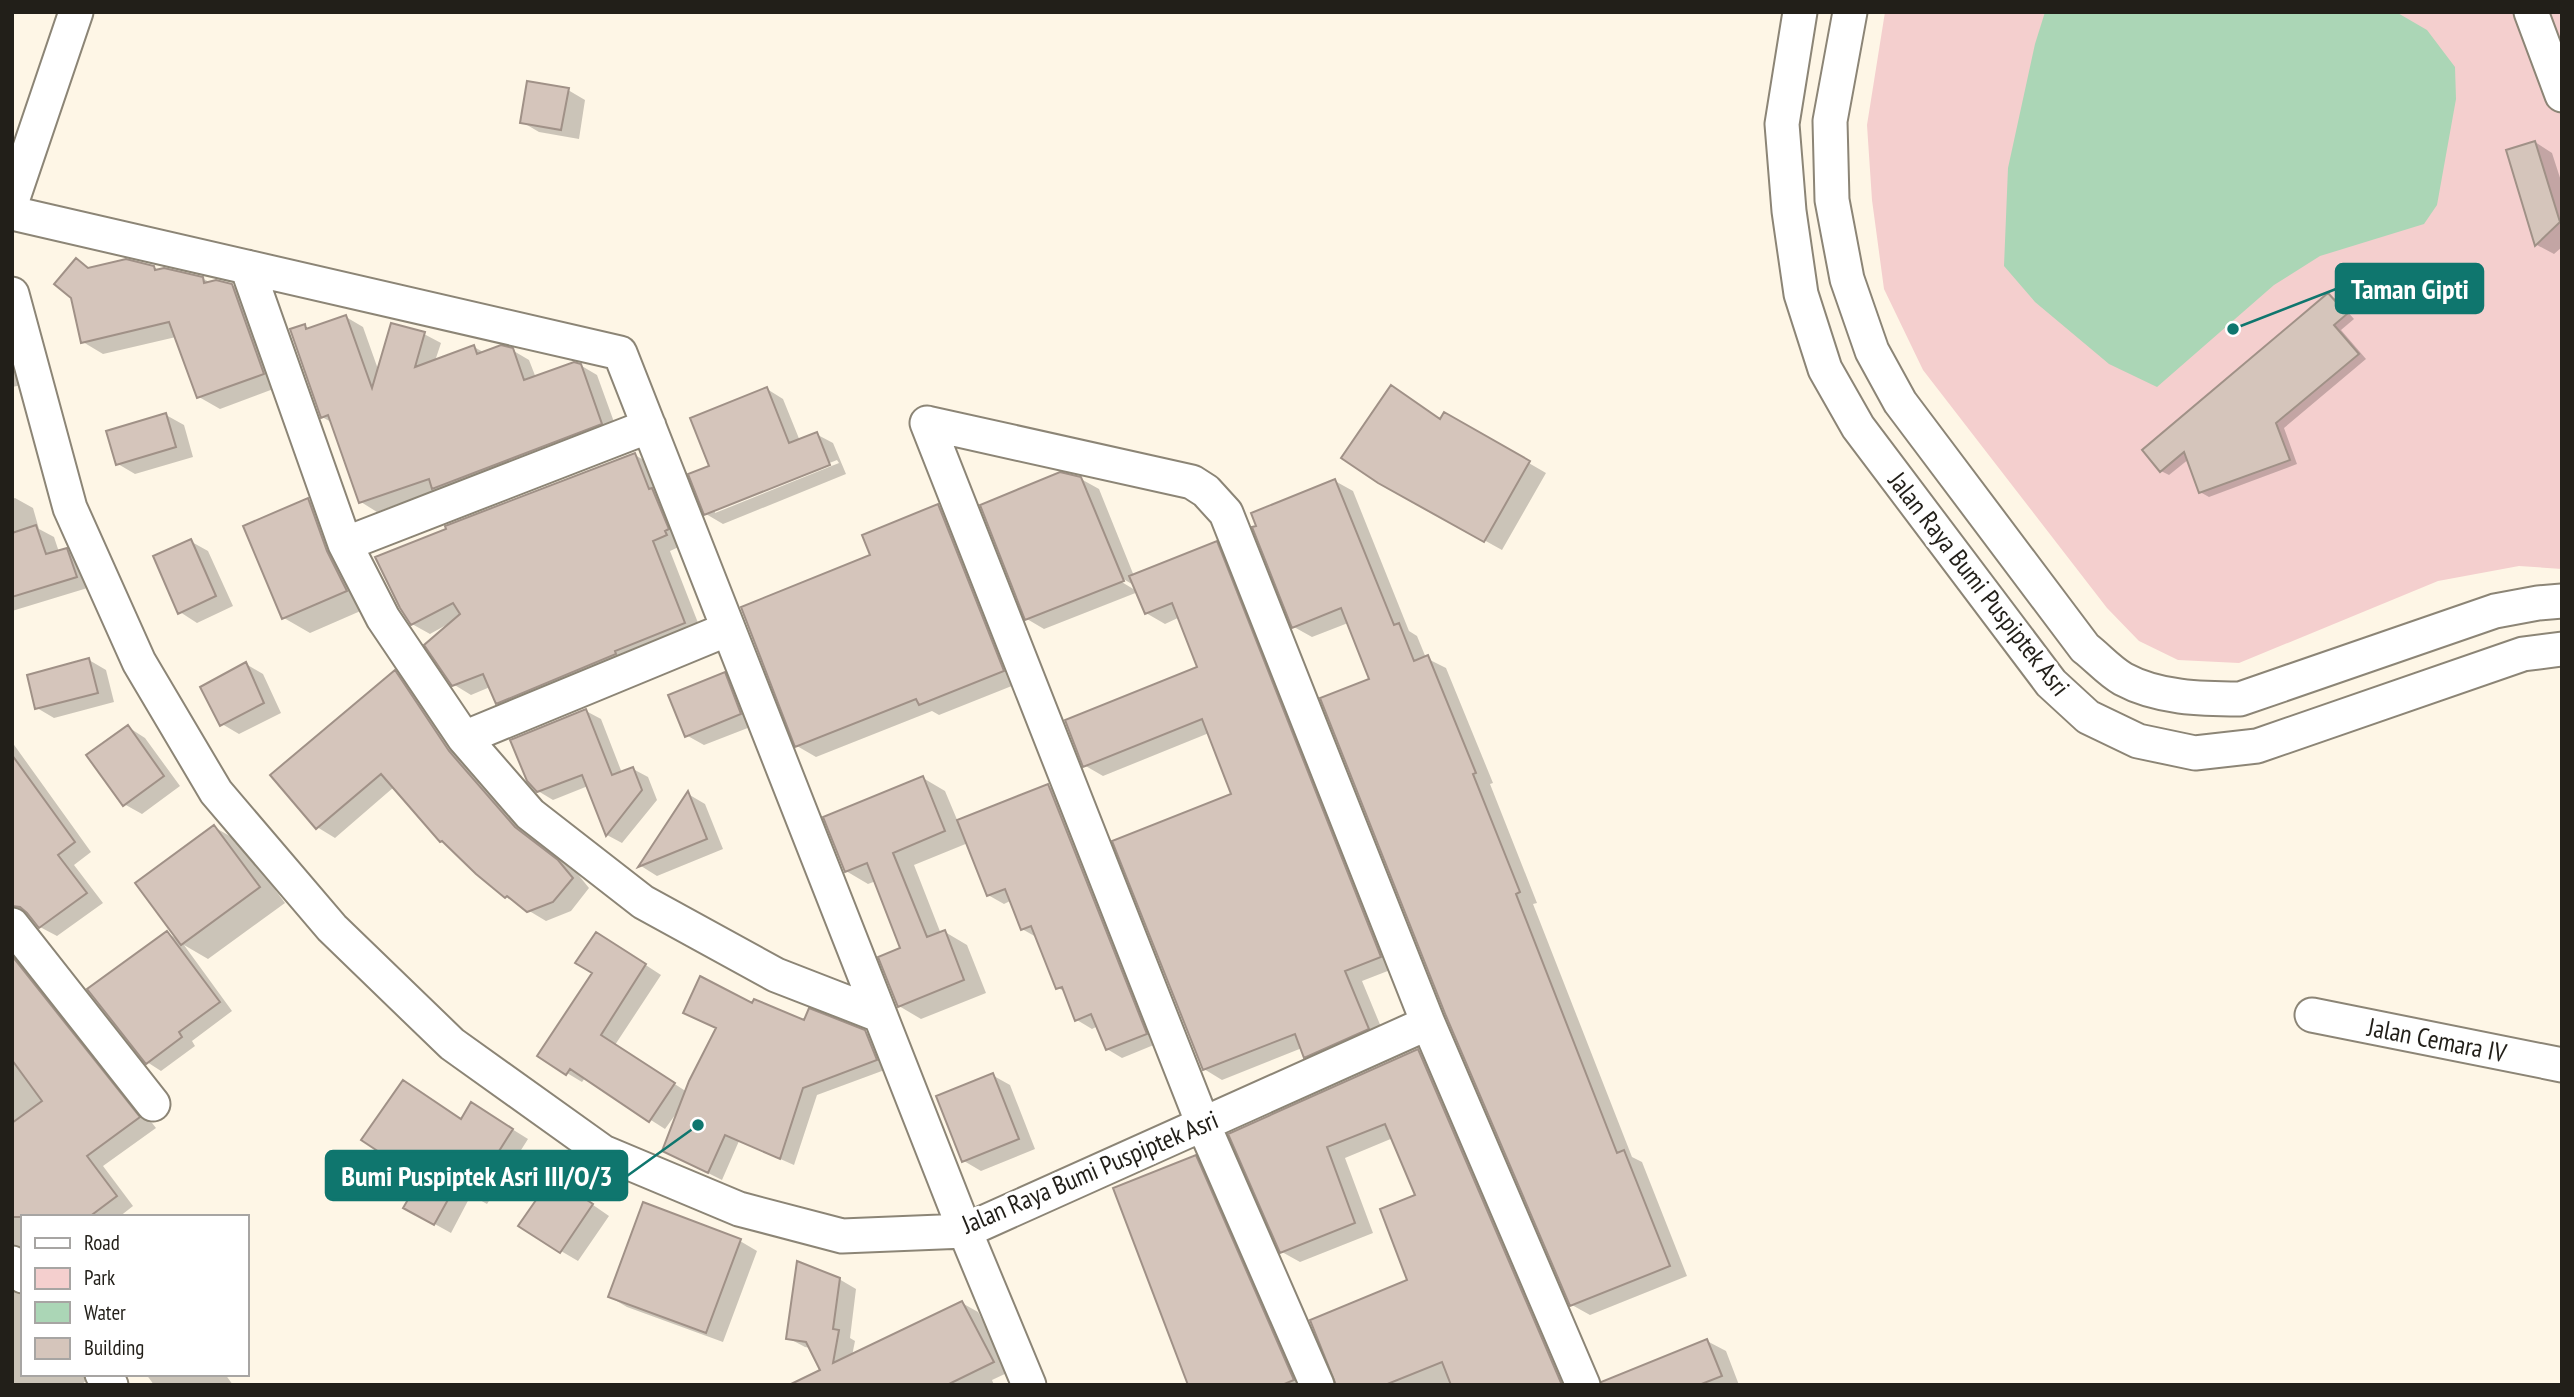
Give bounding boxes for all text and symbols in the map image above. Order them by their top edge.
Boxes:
callout: Taman Gipti [2336,264,2483,313]
text: Taman Gipti [2351,270,2469,307]
street label: Jalan Raya Bumi Puspiptek Asri [1881,464,2077,702]
street label: Jalan Cemara IV [2364,1010,2510,1069]
street label: Jalan Raya Bumi Puspiptek Asri [956,1103,1223,1241]
callout: Bumi Puspiptek Asri III/O/3 [326,1151,627,1200]
text: Bumi Puspiptek Asri III/O/3 [341,1157,613,1194]
legend [21,1215,248,1376]
text: Road [84,1229,120,1256]
text: Park [84,1264,115,1291]
text: Water [84,1299,126,1326]
text: Building [84,1334,144,1361]

